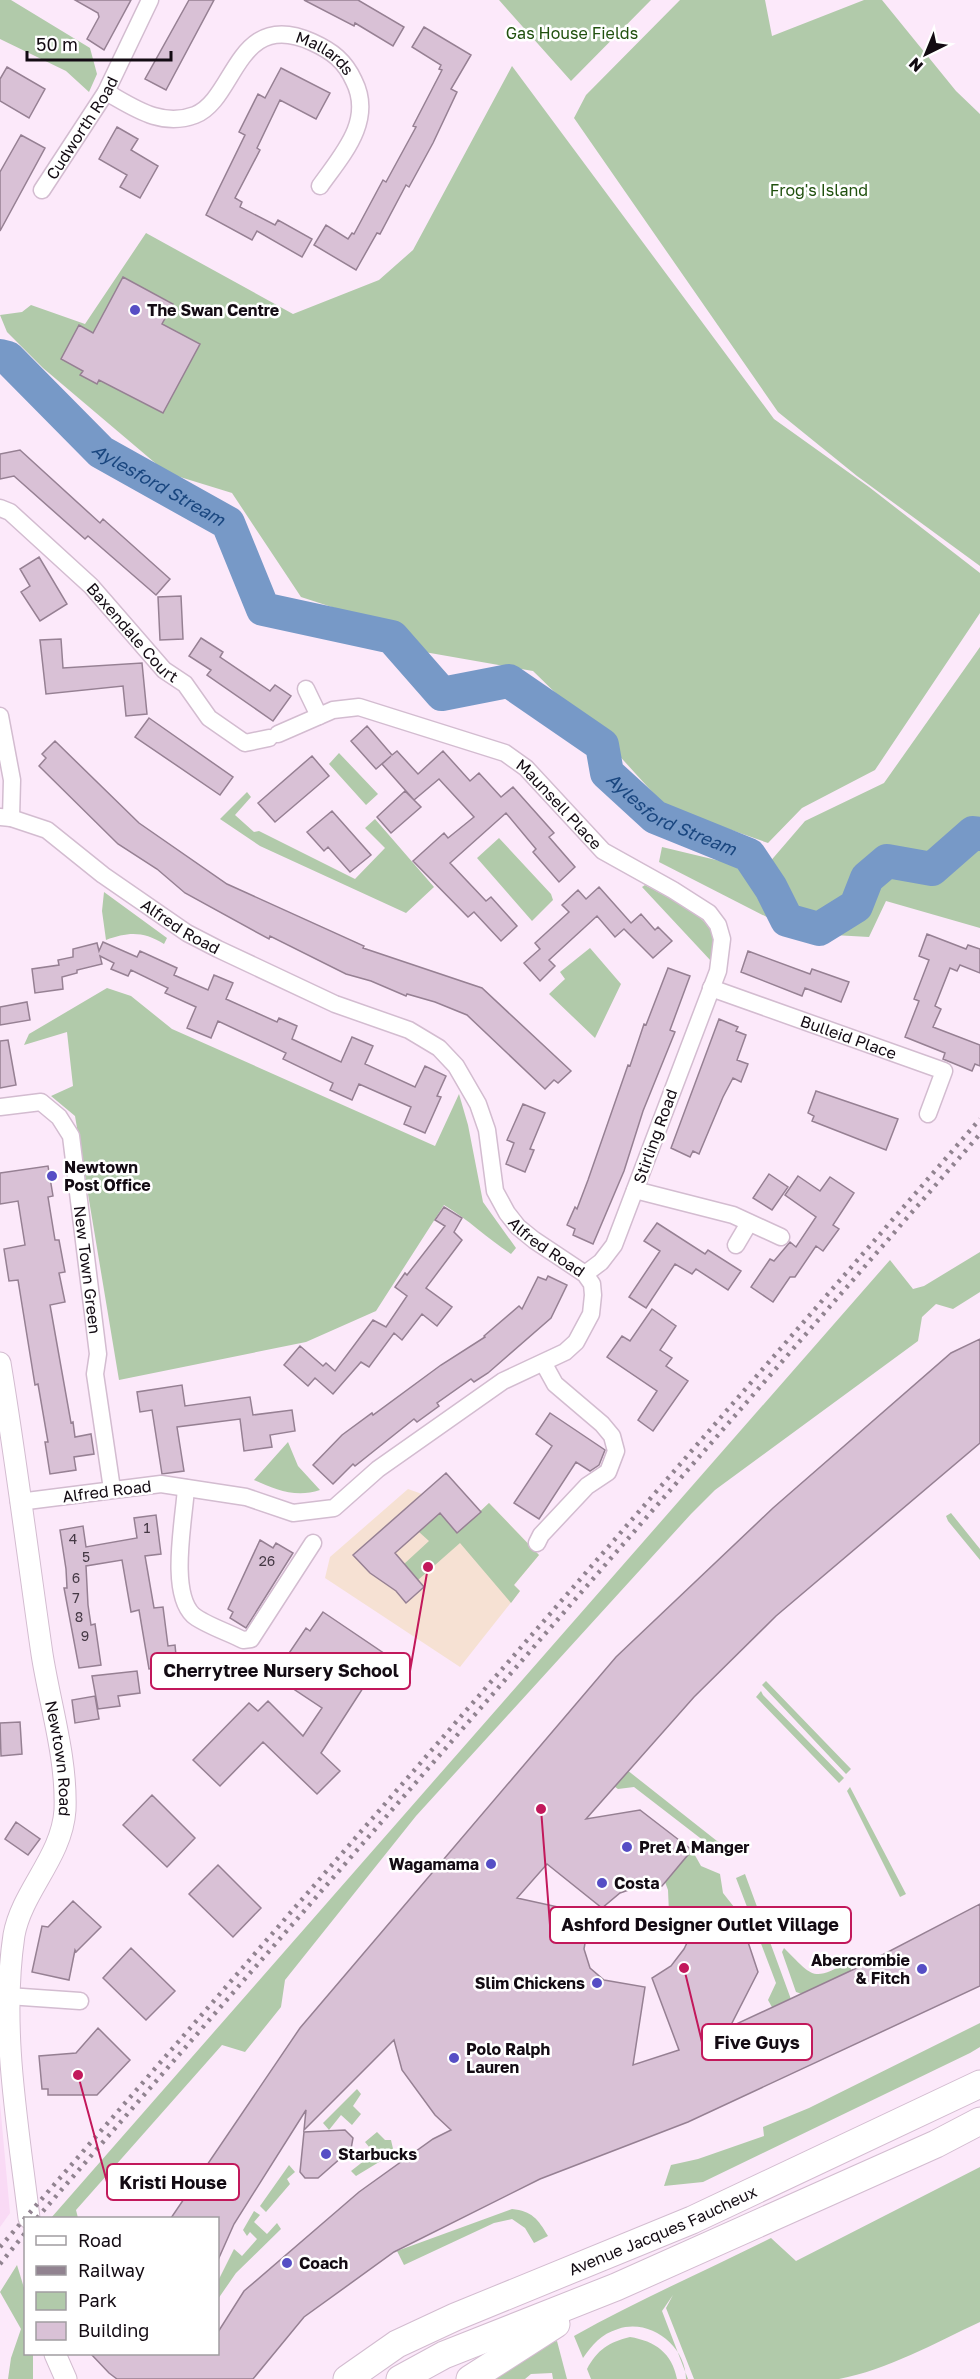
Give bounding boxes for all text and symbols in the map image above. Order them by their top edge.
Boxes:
park label: Gas House Fields [506,23,638,43]
scale bar [27,24,171,62]
north arrow [896,24,956,84]
street label: Mallards [293,27,358,79]
text: 50 m [36,33,78,55]
text: N [904,54,927,76]
street label: Cudworth Road [42,73,122,183]
park label: Frog's Island [770,180,868,200]
place label: The Swan Centre [147,300,279,320]
marker: The Swan Centre [128,303,142,317]
water label: Aylesford Stream [88,439,230,531]
street label: Baxendale Court [83,578,182,687]
street label: Maunsell Place [512,754,606,854]
water label: Aylesford Stream [602,767,740,860]
street label: Alfred Road [137,894,223,958]
street label: Bulleid Place [798,1011,899,1063]
street label: Stirling Road [629,1086,681,1186]
place label: Newtown Post Office [64,1157,151,1195]
marker: Newtown Post Office [45,1169,59,1183]
street label: New Town Green [70,1205,105,1335]
street label: Alfred Road [504,1213,589,1281]
street label: Alfred Road [61,1476,153,1506]
house number: 1 [144,1519,151,1536]
house number: 4 [69,1530,77,1547]
house number: 5 [82,1548,90,1565]
house number: 26 [259,1552,275,1569]
house number: 6 [72,1569,80,1586]
house number: 7 [72,1589,80,1606]
house number: 8 [75,1608,83,1625]
house number: 9 [81,1627,89,1644]
callout: Cherrytree Nursery School [151,1653,410,1689]
text: Cherrytree Nursery School [163,1659,399,1681]
street label: Newtown Road [41,1699,75,1817]
place label: Pret A Manger [639,1837,750,1857]
marker: Pret A Manger [620,1840,634,1854]
place label: Wagamama [389,1854,479,1874]
marker: Wagamama [484,1857,498,1871]
place label: Costa [614,1873,660,1893]
marker: Costa [595,1876,609,1890]
callout: Ashford Designer Outlet Village [550,1907,851,1943]
text: Ashford Designer Outlet Village [561,1913,839,1935]
place label: Abercrombie & Fitch [811,1950,910,1988]
marker: Abercrombie & Fitch [915,1962,929,1976]
place label: Slim Chickens [475,1973,585,1993]
marker: Slim Chickens [590,1976,604,1990]
callout: Five Guys [702,2024,812,2060]
text: Five Guys [714,2031,800,2053]
place label: Polo Ralph Lauren [466,2039,550,2077]
marker: Polo Ralph Lauren [447,2051,461,2065]
place label: Starbucks [338,2144,417,2164]
marker: Starbucks [319,2147,333,2161]
callout: Kristi House [107,2164,239,2200]
text: Kristi House [119,2171,227,2193]
street label: Avenue Jacques Faucheux [566,2181,760,2279]
legend [24,2217,219,2355]
text: Road [78,2229,122,2251]
place label: Coach [299,2253,348,2273]
marker: Coach [280,2256,294,2270]
text: Railway [78,2259,145,2281]
text: Park [78,2289,117,2311]
text: Building [78,2319,149,2341]

